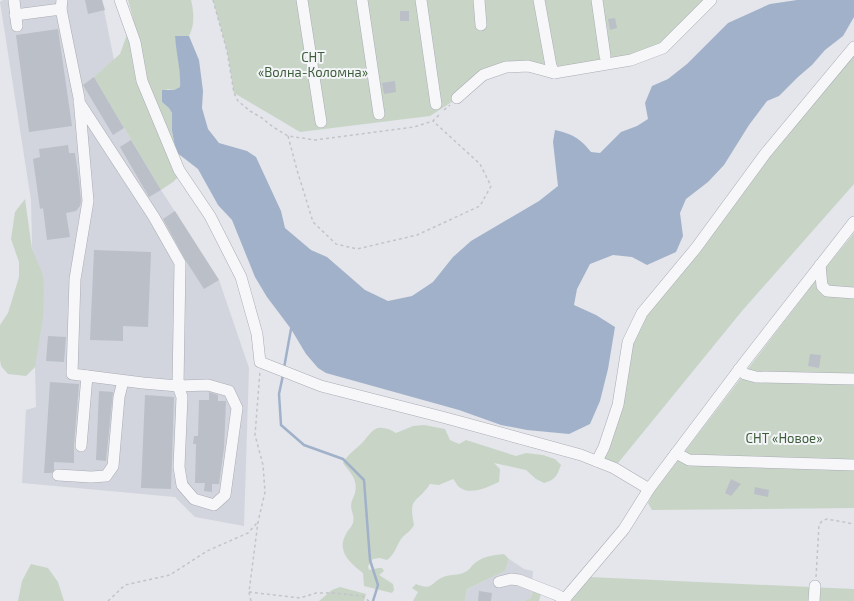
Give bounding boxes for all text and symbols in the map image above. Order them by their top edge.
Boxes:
park label: СНТ «Волна-Коломна» [258,49,368,80]
park label: СНТ «Новое» [746,430,822,446]

